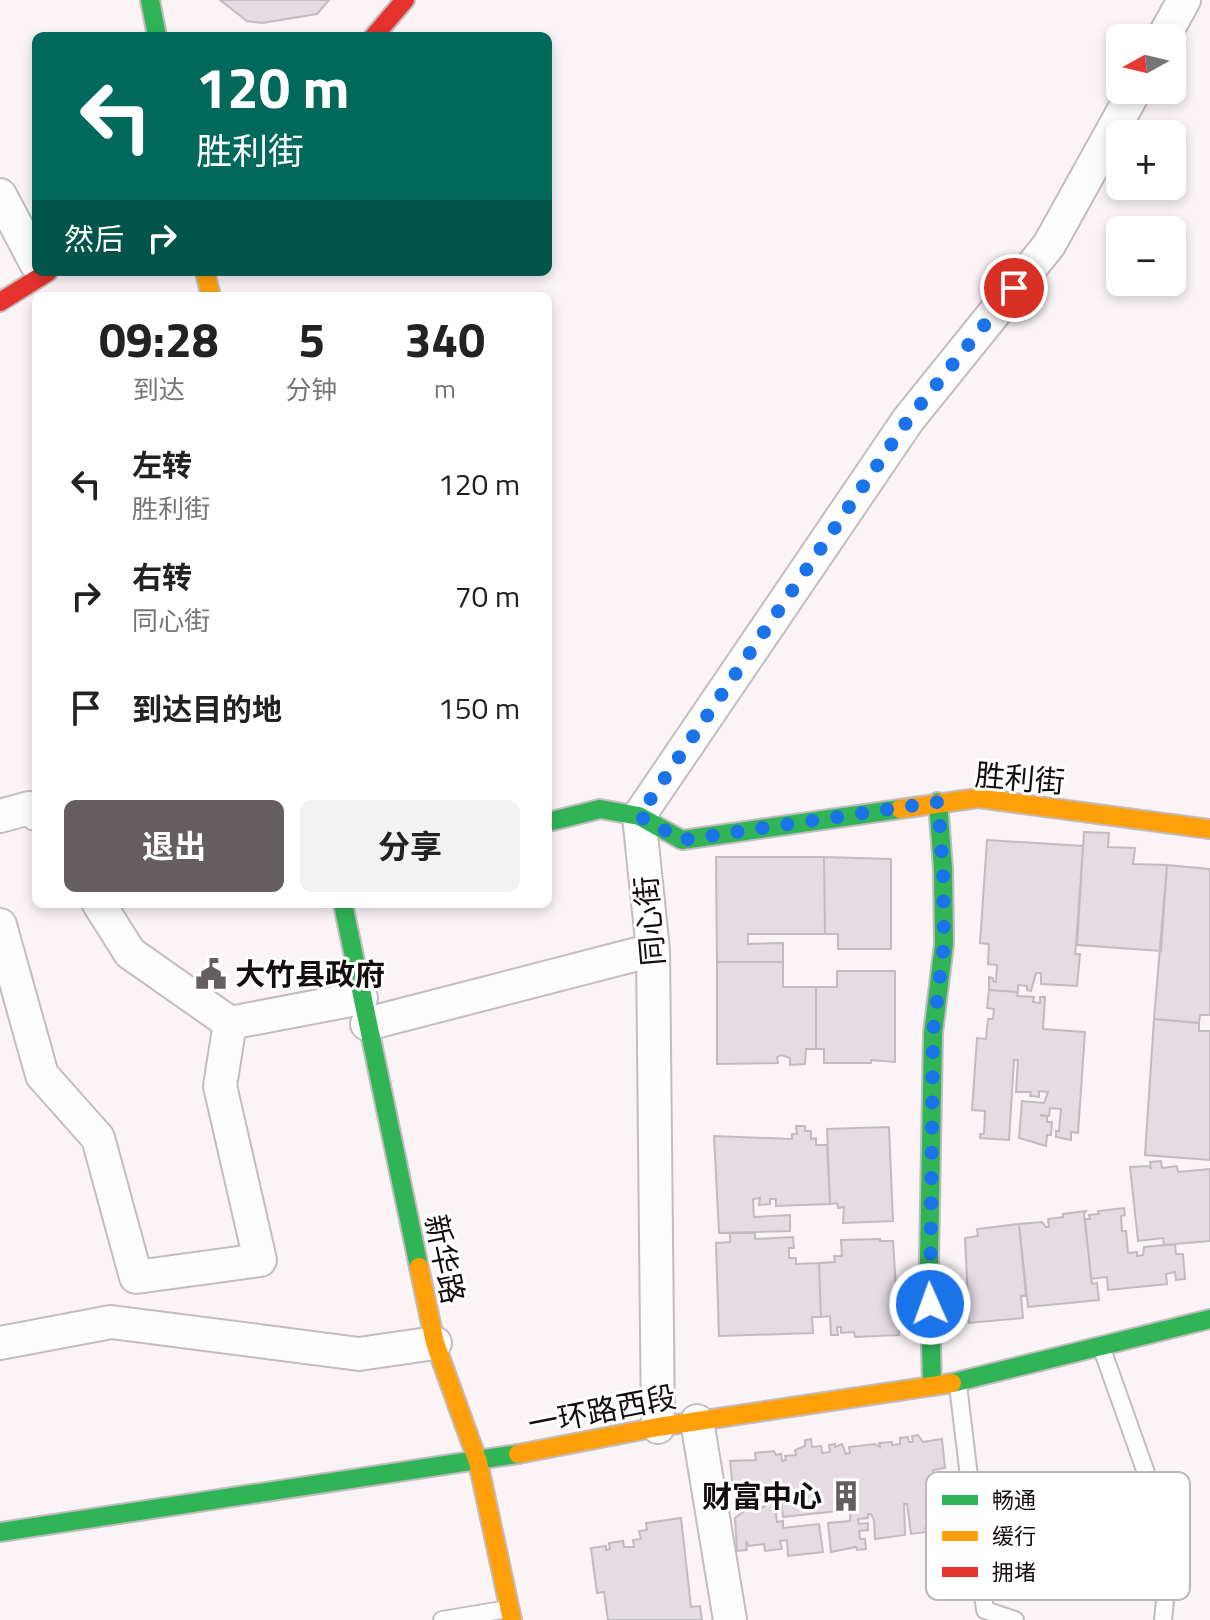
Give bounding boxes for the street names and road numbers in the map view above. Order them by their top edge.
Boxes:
street label: 胜利街 [973,751,1067,805]
street label: 同心街 [622,874,676,968]
street label: 新华路 [413,1210,477,1308]
street label: 一环路西段 [524,1373,680,1447]

